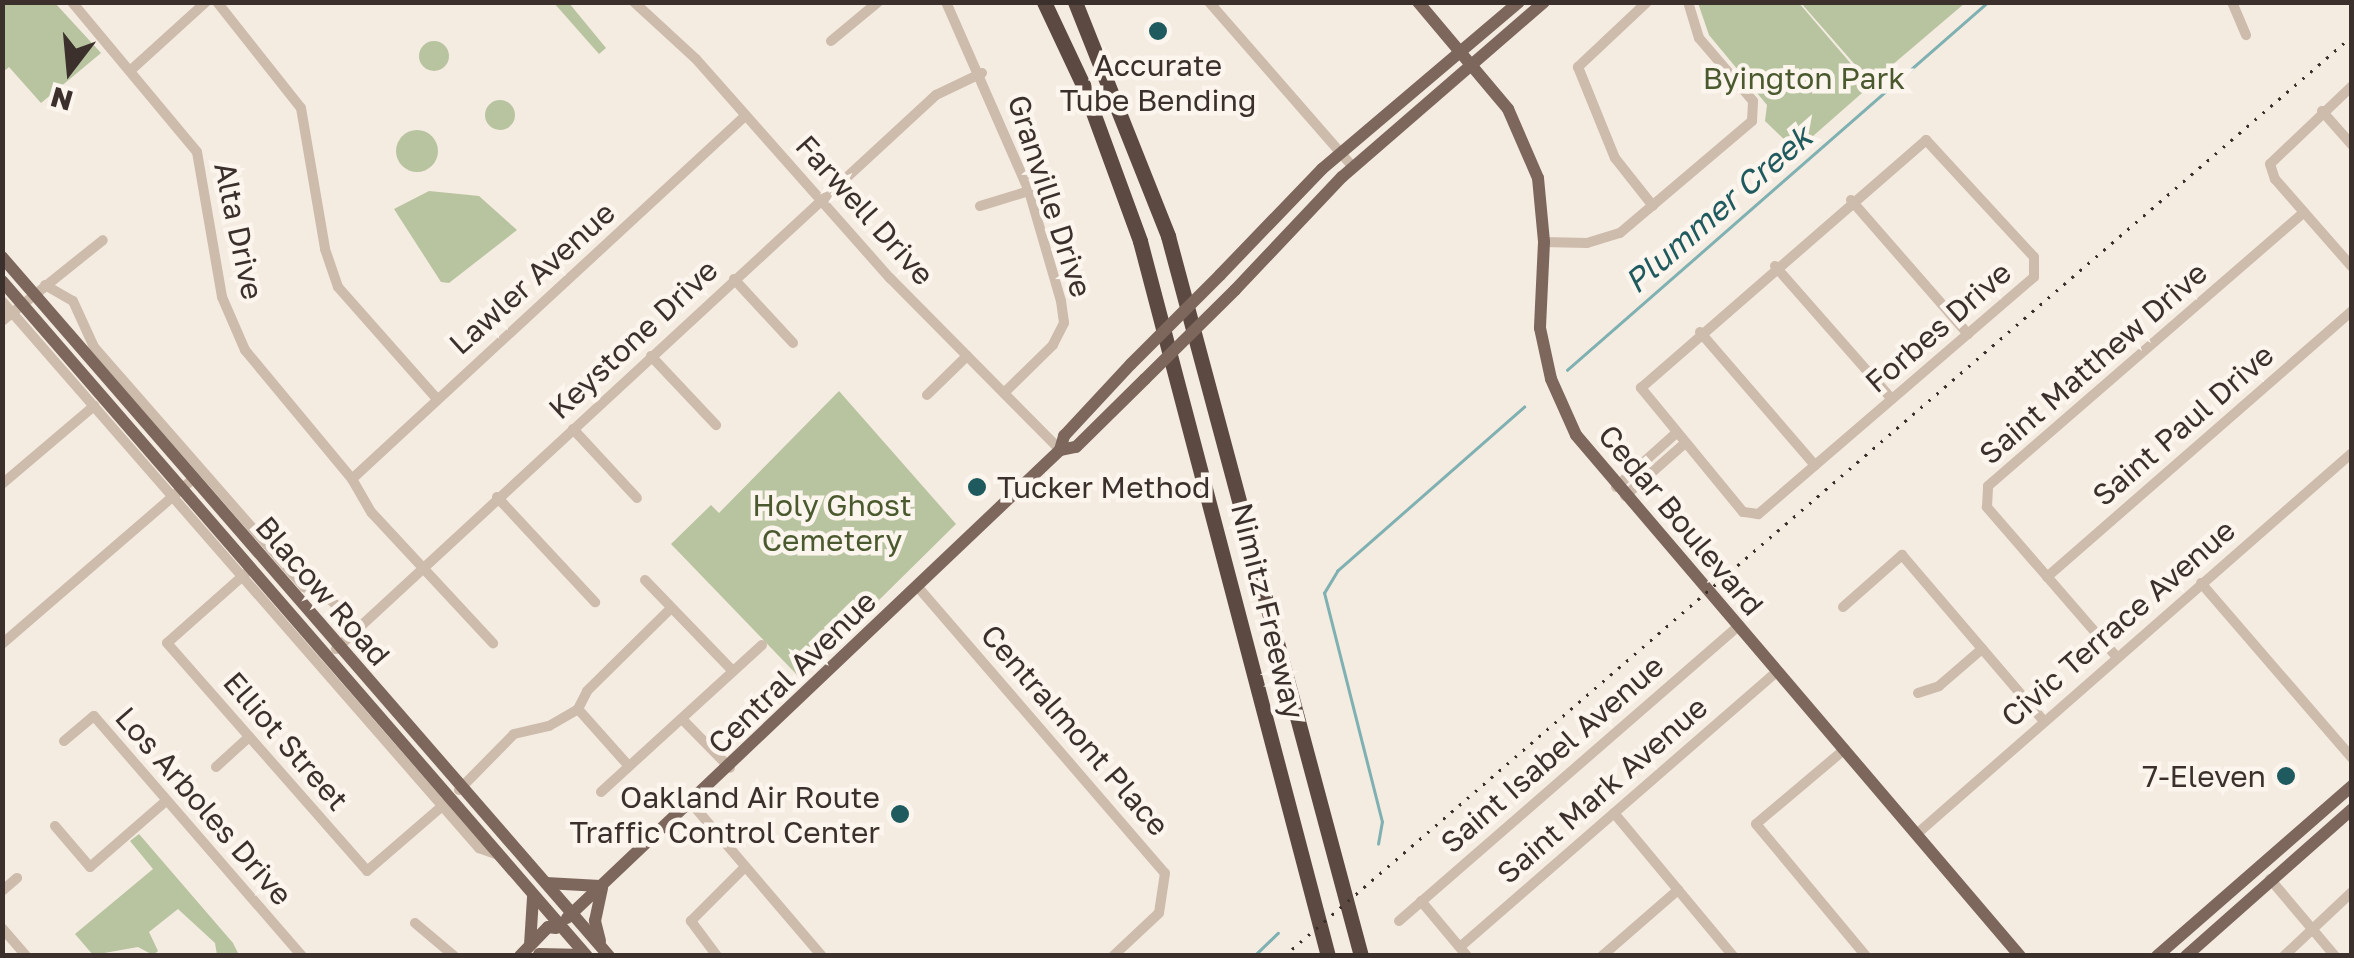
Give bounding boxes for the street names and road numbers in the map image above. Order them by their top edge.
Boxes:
street label: Granville Drive [1000,90,1100,302]
street label: Farwell Drive [788,128,942,292]
street label: Alta Drive [207,159,271,303]
street label: Lawler Avenue [442,194,622,362]
street label: Keystone Drive [541,252,725,426]
street label: Forbes Drive [1858,254,2018,400]
street label: Saint Matthew Drive [1972,254,2214,472]
street label: Saint Paul Drive [2085,337,2281,513]
street label: Cedar Boulevard [1591,417,1771,623]
street label: Nimitz Freeway [1224,499,1312,723]
street label: Blacow Road [248,509,398,673]
street label: Civic Terrace Avenue [1994,512,2242,734]
street label: Central Avenue [701,583,883,761]
street label: Centralmont Place [973,617,1177,843]
street label: Saint Isabel Avenue [1433,648,1671,860]
street label: Elliot Street [216,664,356,818]
street label: Saint Mark Avenue [1490,689,1714,891]
street label: Los Arboles Drive [108,700,300,912]

